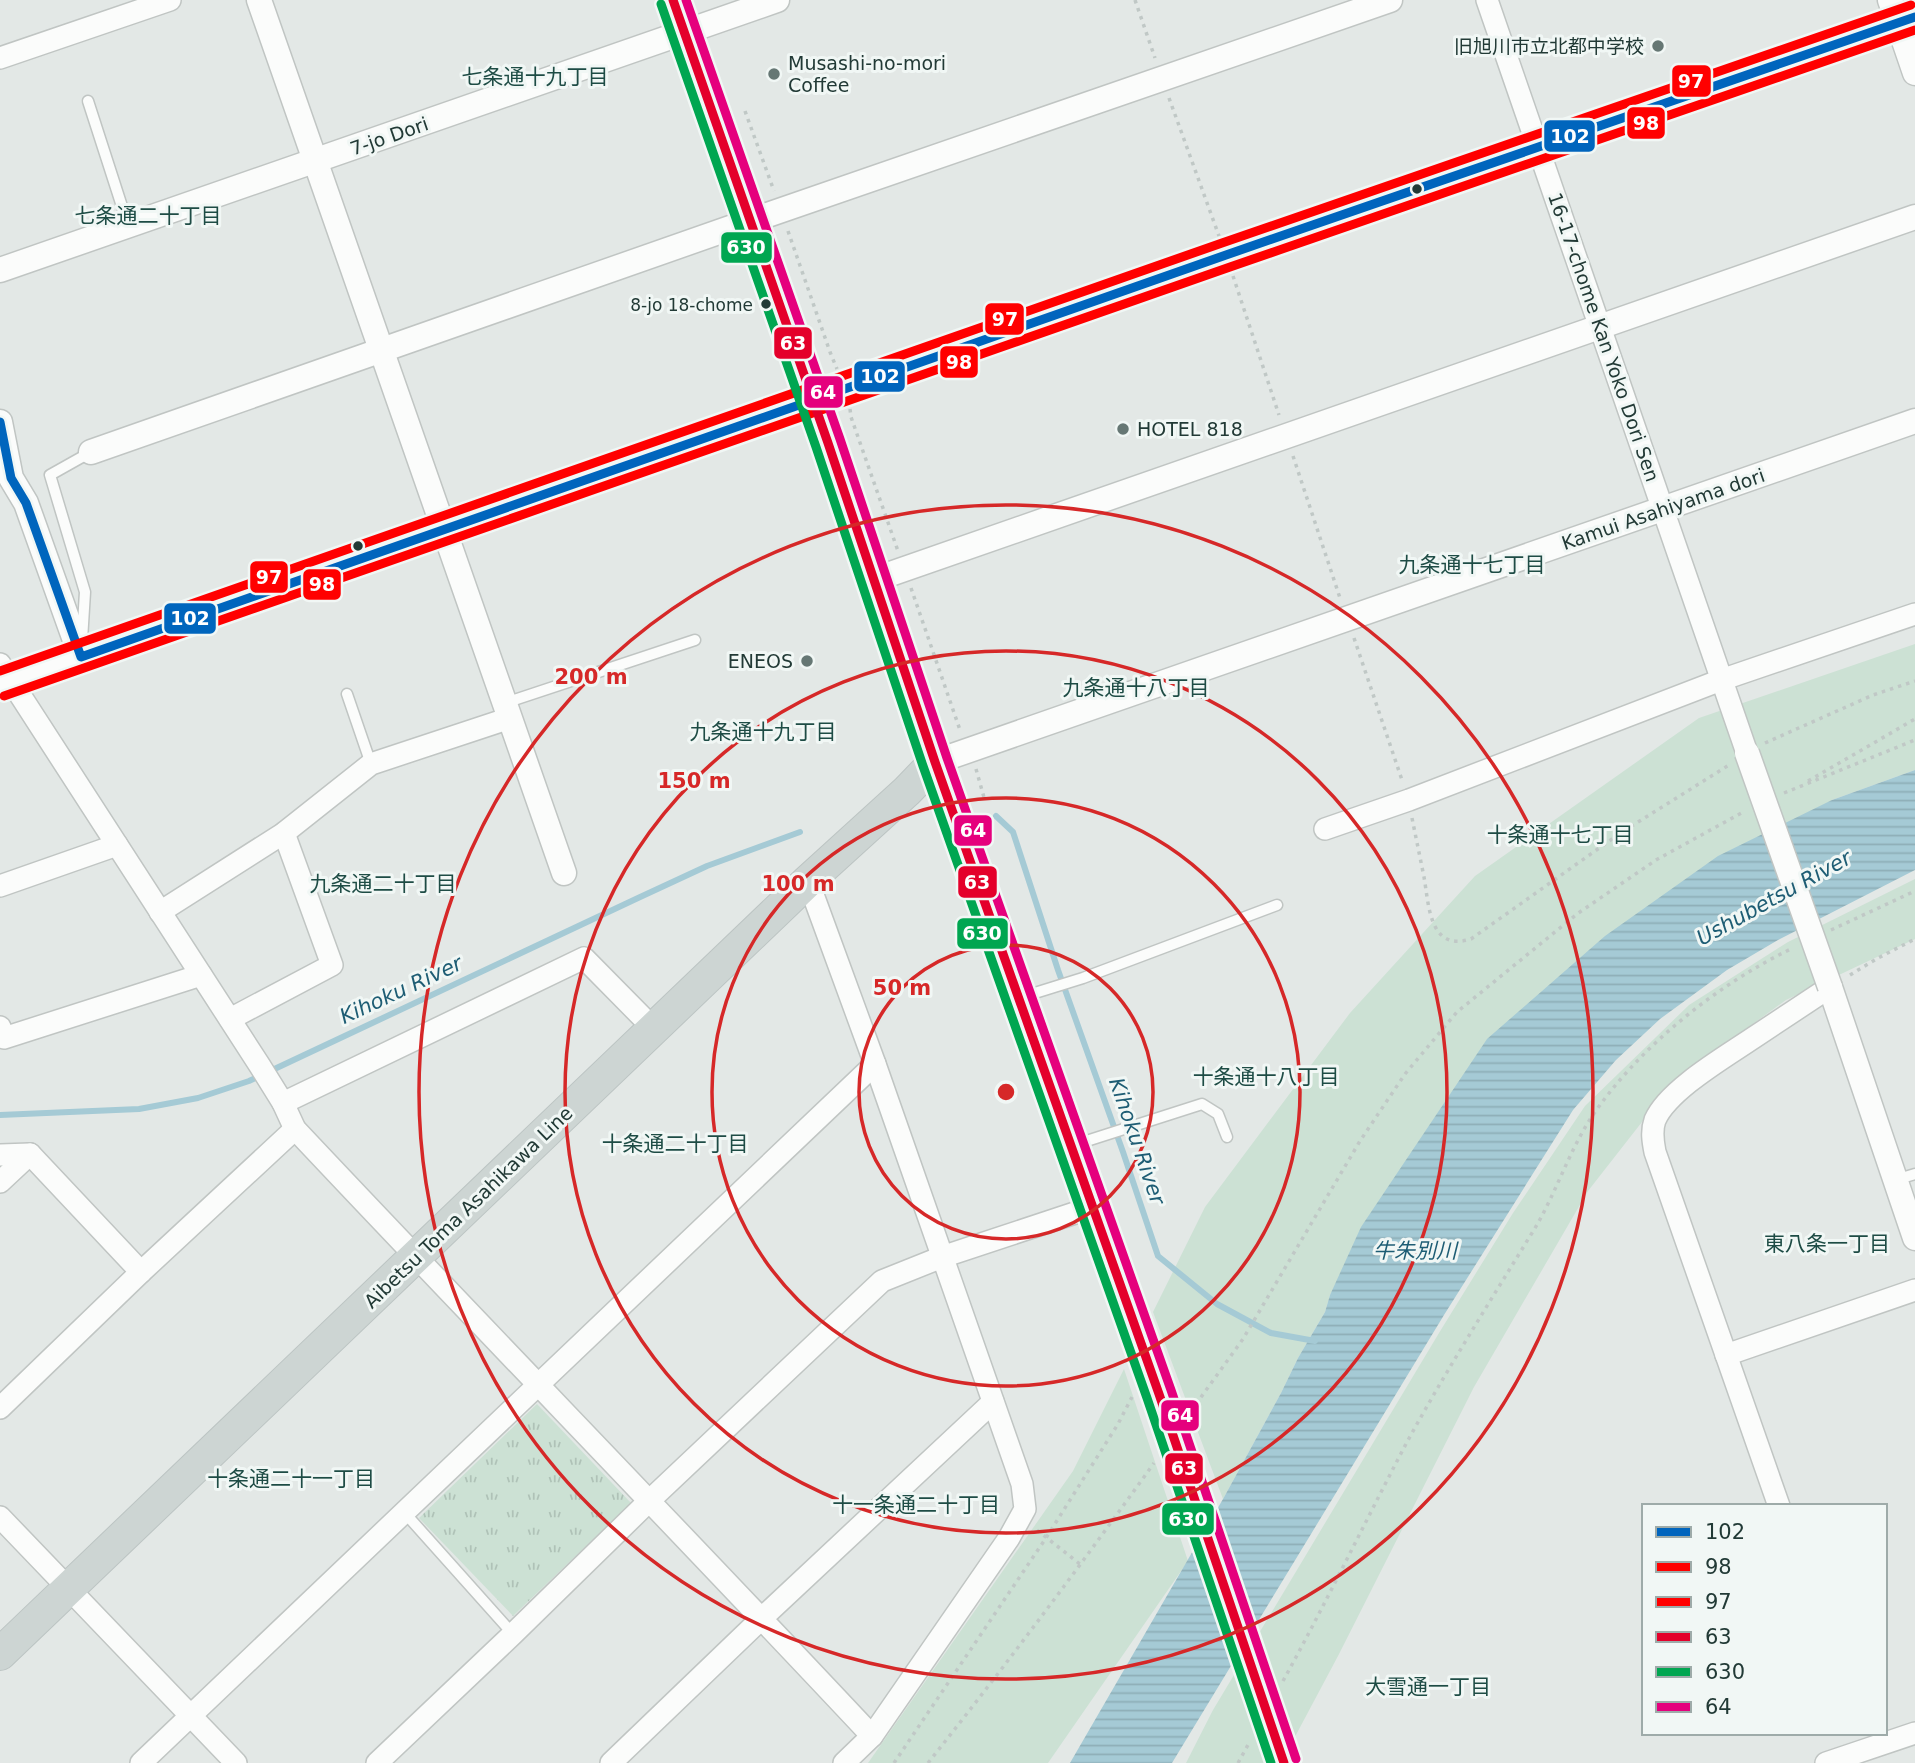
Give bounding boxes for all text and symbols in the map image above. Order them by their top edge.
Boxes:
place label: 旧旭川市立北都中学校 [1454,35,1644,57]
marker: 旧旭川市立北都中学校 [1650,38,1666,54]
place label: Musashi-no-mori Coffee [788,52,946,96]
line badge: 97 [1671,64,1712,98]
district label: 七条通十九丁目 [462,65,609,89]
marker: Musashi-no-mori Coffee [766,66,782,82]
text: 97 [1678,70,1704,92]
line badge: 98 [1626,106,1666,140]
street label: 7-jo Dori [347,112,431,160]
text: 98 [1633,112,1659,134]
line badge: 102 [1543,119,1596,153]
text: 102 [1550,125,1590,147]
unlabelled marker [1410,182,1424,196]
street label: 16-17-chome Kan Yoko Dori Sen [1544,190,1664,484]
district label: 七条通二十丁目 [75,204,222,228]
line badge: 630 [720,231,773,264]
text: 630 [726,236,766,258]
place label: 8-jo 18-chome [630,295,753,315]
marker: 8-jo 18-chome [759,297,773,311]
line badge: 97 [984,302,1025,336]
text: 97 [992,308,1018,330]
line badge: 63 [773,326,813,360]
text: 63 [780,332,806,354]
line badge: 98 [939,345,979,379]
text: 98 [946,351,972,373]
line badge: 102 [853,360,906,393]
text: 102 [860,365,900,387]
line badge: 64 [803,375,844,409]
text: 64 [810,381,836,403]
place label: HOTEL 818 [1137,418,1243,440]
marker: HOTEL 818 [1115,421,1131,437]
street label: Kamui Asahiyama dori [1559,464,1767,554]
unlabelled marker [351,539,365,553]
district label: 九条通十七丁目 [1399,553,1546,577]
line badge: 97 [249,560,289,594]
text: 97 [256,566,282,588]
line badge: 98 [302,568,342,601]
text: 98 [309,573,335,595]
line badge: 102 [163,602,217,635]
text: 102 [170,607,210,629]
place label: ENEOS [728,650,793,672]
marker: ENEOS [799,653,815,669]
text: 200 m [554,665,628,689]
district label: 九条通十八丁目 [1063,676,1210,700]
district label: 九条通十九丁目 [690,720,837,744]
text: 150 m [657,769,731,793]
line badge: 64 [953,814,993,847]
text: 64 [960,819,986,841]
district label: 十条通十七丁目 [1487,823,1634,847]
water label: Ushubetsu River [1693,845,1857,950]
line badge: 63 [957,865,998,899]
text: 63 [964,871,990,893]
district label: 九条通二十丁目 [310,872,457,896]
text: 100 m [761,872,835,896]
line badge: 630 [956,917,1009,950]
text: 630 [962,922,1002,944]
water label: Kihoku River [336,951,467,1029]
text: 50 m [873,976,931,1000]
district label: 十条通十八丁目 [1193,1065,1340,1089]
water label: Kihoku River [1104,1075,1170,1209]
centre of rings [994,1080,1018,1104]
street label: Aibetsu Toma Asahikawa Line [359,1102,577,1312]
district label: 十条通二十丁目 [602,1132,749,1156]
district label: 東八条一丁目 [1764,1232,1890,1256]
water label: 牛朱別川 [1373,1239,1459,1263]
line badge: 64 [1160,1399,1200,1432]
text: 64 [1167,1404,1193,1426]
line badge: 63 [1164,1452,1204,1485]
text: 63 [1171,1457,1197,1479]
district label: 十条通二十一丁目 [207,1467,375,1491]
district label: 十一条通二十丁目 [832,1493,1000,1517]
line badge: 630 [1161,1502,1215,1536]
legend [1642,1504,1887,1735]
text: 630 [1168,1508,1208,1530]
text: 102 [1705,1520,1745,1544]
text: 98 [1705,1555,1732,1579]
text: 97 [1705,1590,1732,1614]
text: 63 [1705,1625,1732,1649]
text: 630 [1705,1660,1745,1684]
district label: 大雪通一丁目 [1365,1675,1491,1699]
text: 64 [1705,1695,1732,1719]

